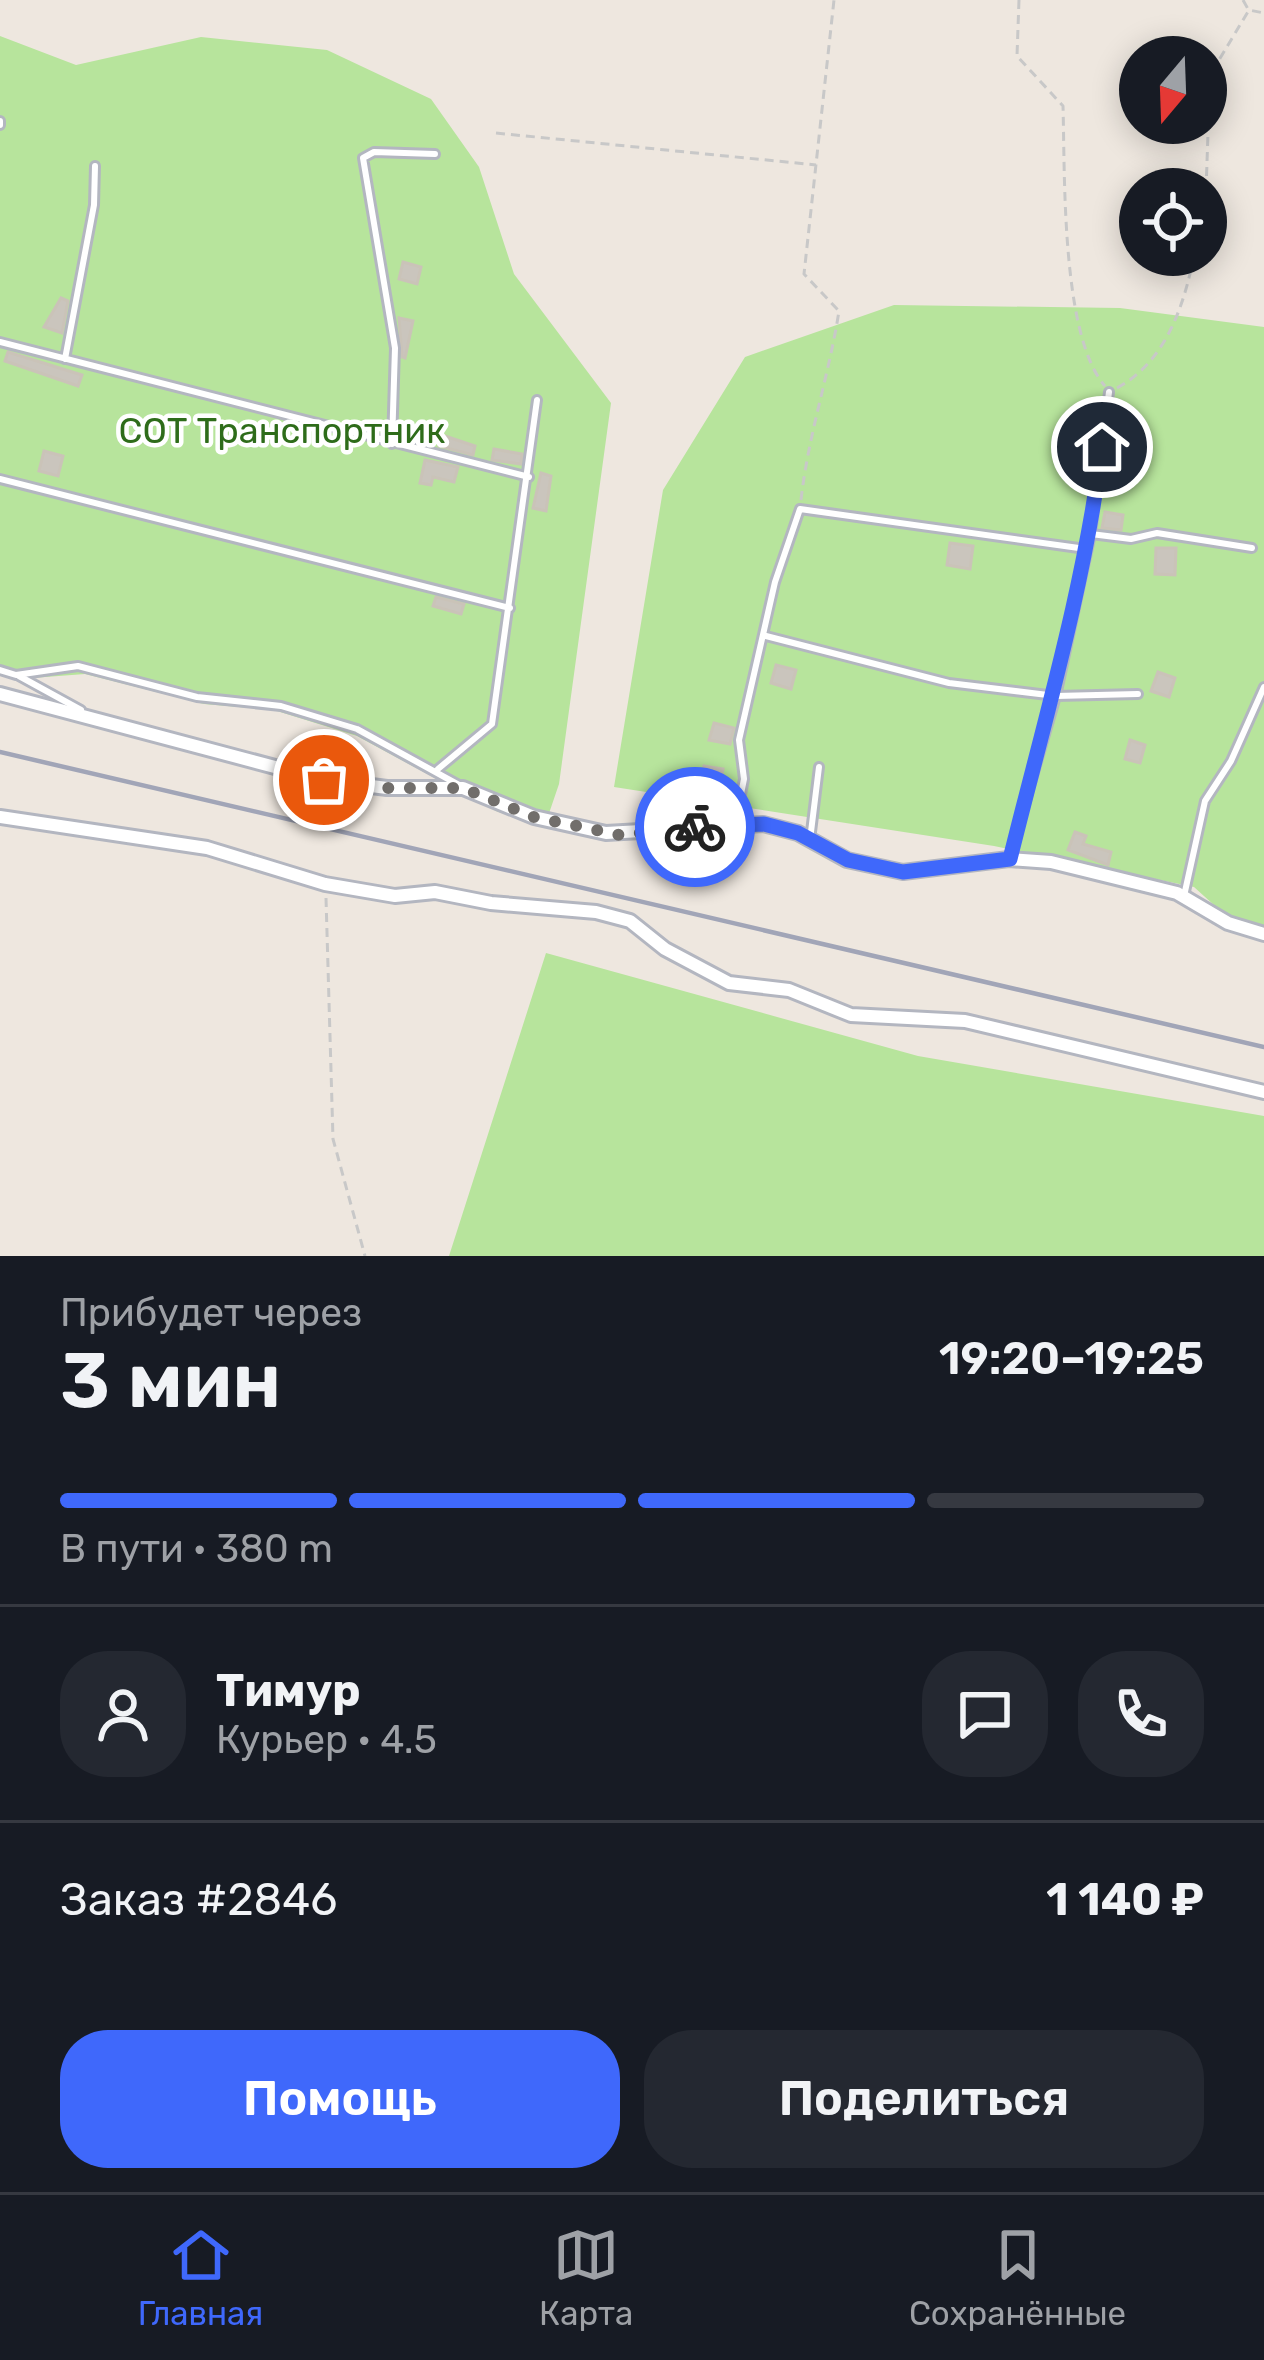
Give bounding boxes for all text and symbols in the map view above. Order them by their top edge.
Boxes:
north arrow [1119,36,1227,144]
map controls [1119,36,1227,276]
button: locate [1119,168,1227,276]
pin [1051,396,1153,498]
park label: СОТ Транспортник [119,409,446,452]
icon: home [1069,414,1135,480]
pin [273,729,375,831]
icon: bag [291,747,357,813]
courier [635,767,755,887]
icon: bike [662,794,728,860]
text: Прибудет через [60,1290,362,1336]
text: 19:20–19:25 [939,1332,1204,1385]
text: 3 мин [60,1334,281,1427]
text: В пути · 380 m [60,1526,333,1572]
button: person [60,1651,186,1777]
button: chat [922,1651,1048,1777]
button: phone [1078,1651,1204,1777]
text: Тимур [216,1664,361,1717]
text: Курьер · 4.5 [216,1717,437,1763]
text: Заказ #2846 [60,1873,337,1926]
text: 1 140 ₽ [1046,1873,1204,1926]
button: Помощь [60,2030,620,2168]
button: Поделиться [644,2030,1204,2168]
tab: Главная [138,2222,263,2333]
tab: Карта [539,2222,633,2333]
tab: Сохранённые [909,2222,1126,2333]

